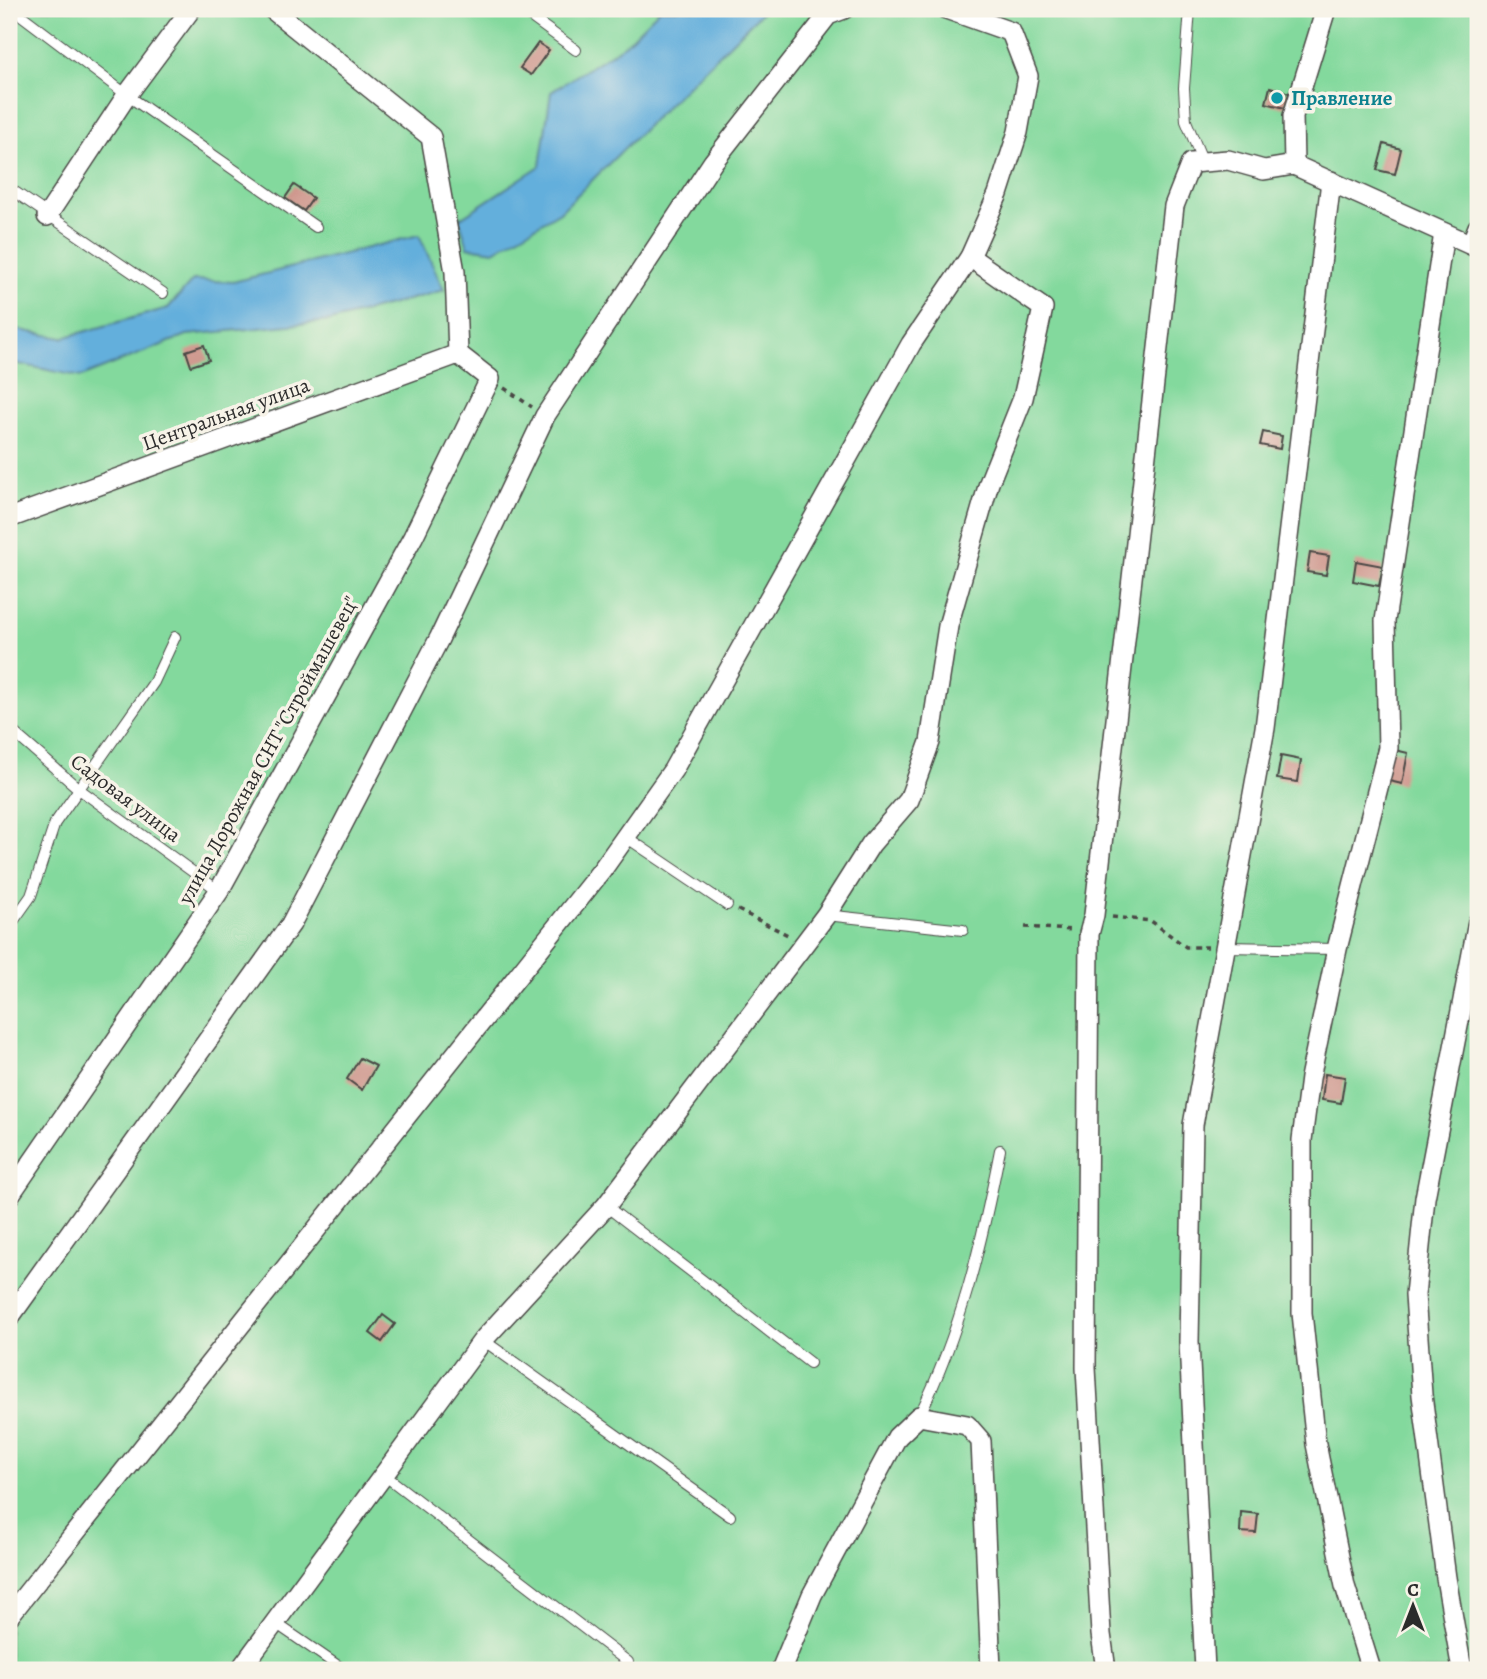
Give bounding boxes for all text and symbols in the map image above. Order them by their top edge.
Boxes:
place label: Правление [1291,84,1393,112]
marker: Правление [1269,90,1285,106]
street label: Центральная улица [138,371,314,457]
street label: улица Дорожная СНТ "Строймашевец" [171,591,365,910]
street label: Садовая улица [65,747,187,849]
north arrow [1378,1570,1448,1640]
text: С [1407,1577,1419,1603]

